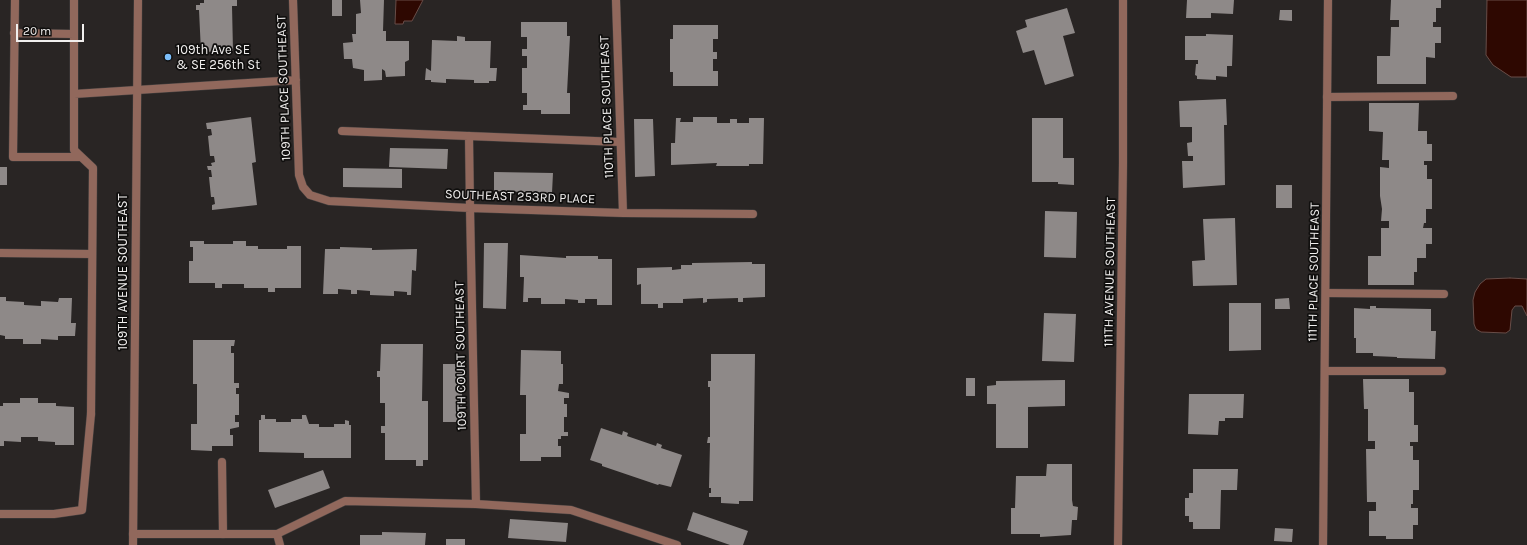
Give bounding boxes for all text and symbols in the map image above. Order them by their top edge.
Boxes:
street label: 109TH PLACE SOUTHEAST [274,15,294,161]
scale bar [18,16,86,42]
text: 20 m [23,24,51,38]
street label: 110TH PLACE SOUTHEAST [597,35,617,179]
place label: 109th Ave SE & SE 256th St [176,42,260,73]
marker: 109th Ave SE & SE 256th St [163,52,173,62]
street label: SOUTHEAST 253RD PLACE [445,187,595,207]
street label: 109TH AVENUE SOUTHEAST [115,194,131,350]
street label: 111TH AVENUE SOUTHEAST [1101,197,1119,347]
street label: 111TH PLACE SOUTHEAST [1305,202,1323,342]
street label: 109TH COURT SOUTHEAST [452,281,470,431]

